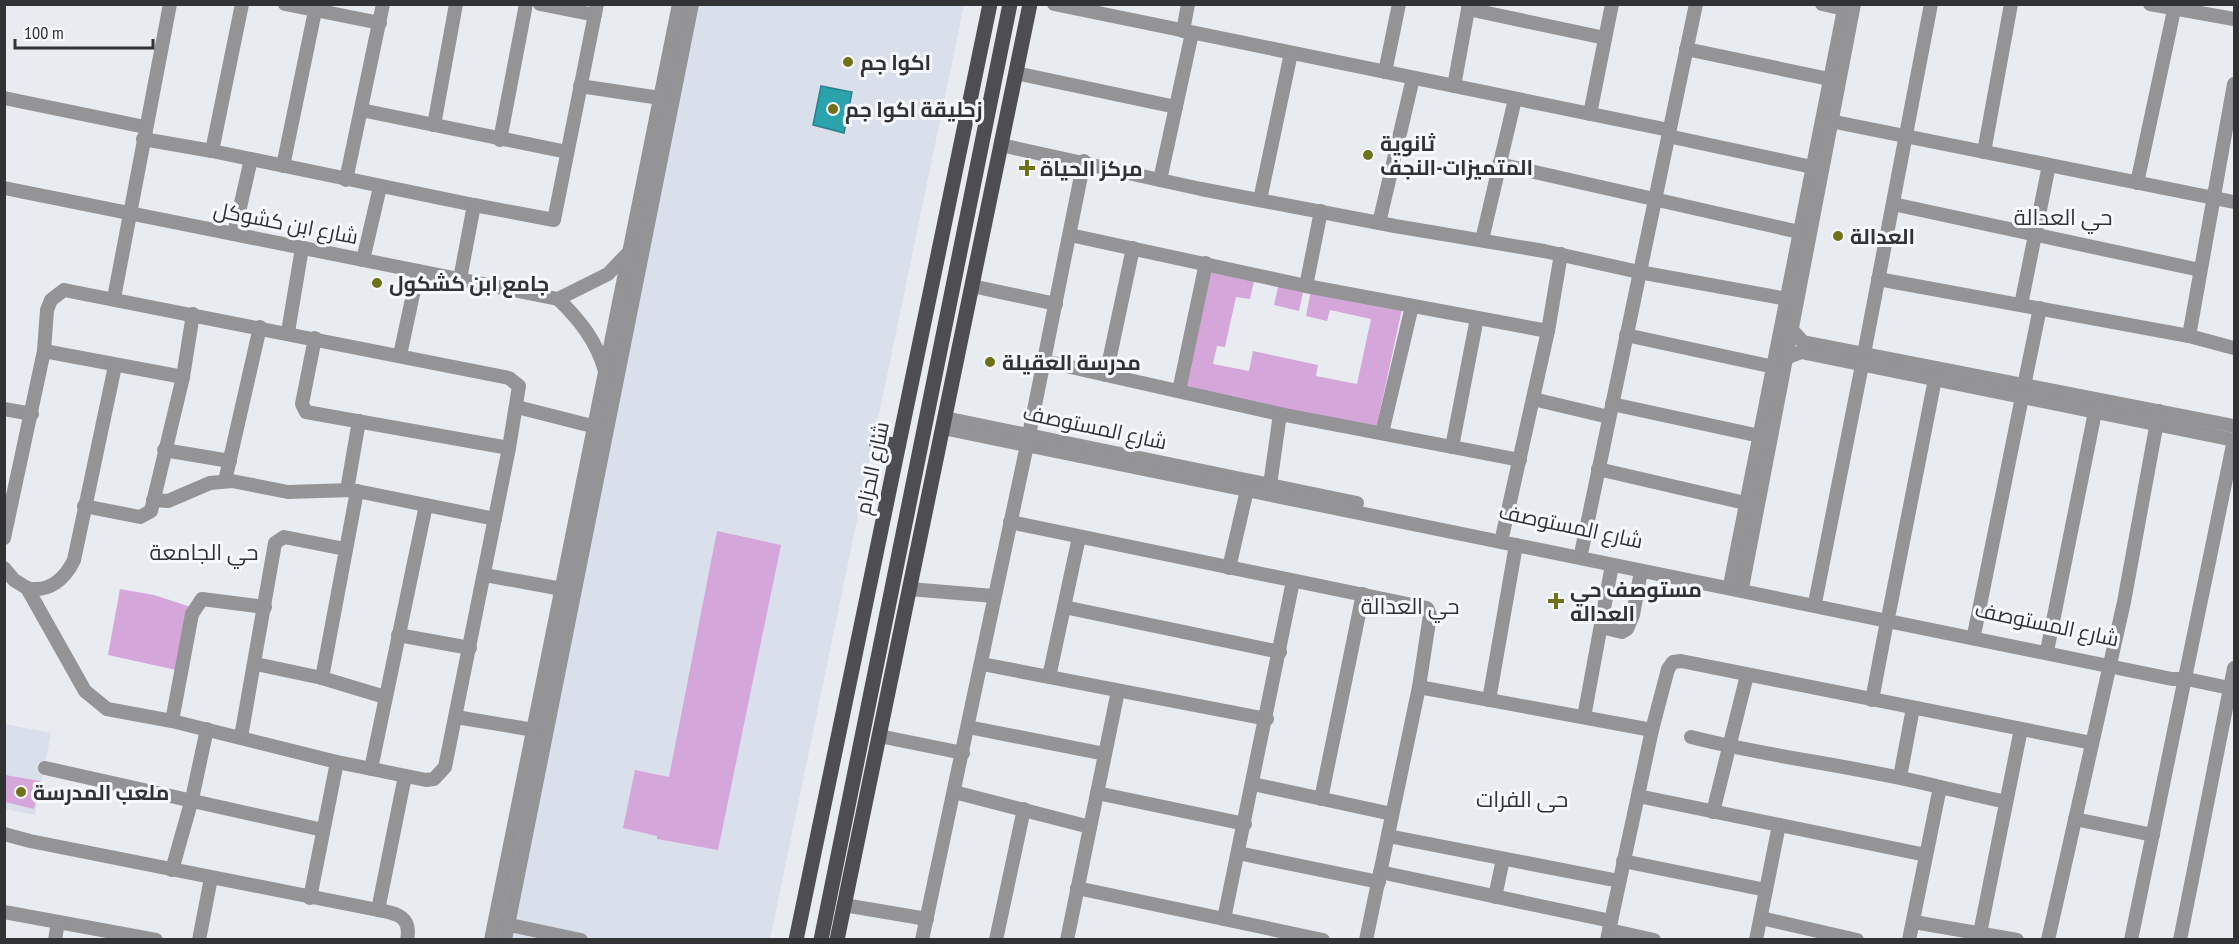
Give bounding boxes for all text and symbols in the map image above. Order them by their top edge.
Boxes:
scale bar [15,12,153,50]
text: 100 m [24,21,64,44]
place label: اكوا جم [860,49,931,77]
marker: اكوا جم [841,55,855,69]
place label: زحليقة اكوا جم [845,96,983,124]
marker: زحليقة اكوا جم [826,102,840,116]
place label: ثانوية المتميزات-النجف [1380,130,1533,181]
marker: ثانوية المتميزات-النجف [1361,148,1375,162]
place label: مركز الحياة [1040,155,1143,182]
marker: مركز الحياة [1018,159,1036,177]
street label: شارع ابن كشوكل [211,196,361,251]
district label: حي العدالة [2014,203,2112,234]
place label: العدالة [1850,223,1915,250]
marker: العدالة [1831,229,1845,243]
place label: جامع ابن كشكول [389,270,549,298]
marker: جامع ابن كشكول [370,276,384,290]
place label: مدرسة العقيلة [1002,349,1141,376]
marker: مدرسة العقيلة [983,355,997,369]
street label: شارع المستوصف [1020,399,1169,456]
street label: شارع الحزام [849,419,896,517]
street label: شارع المستوصف [1496,498,1645,555]
district label: حي الجامعة [150,538,258,569]
place label: مستوصف حي العداله [1570,576,1702,627]
district label: حي العدالة [1361,592,1459,623]
marker: مستوصف حي العداله [1547,592,1565,610]
street label: شارع المستوصف [1972,596,2121,653]
place label: ملعب المدرسة [33,779,169,806]
marker: ملعب المدرسة [14,785,28,799]
district label: حی الفرات [1476,785,1568,813]

